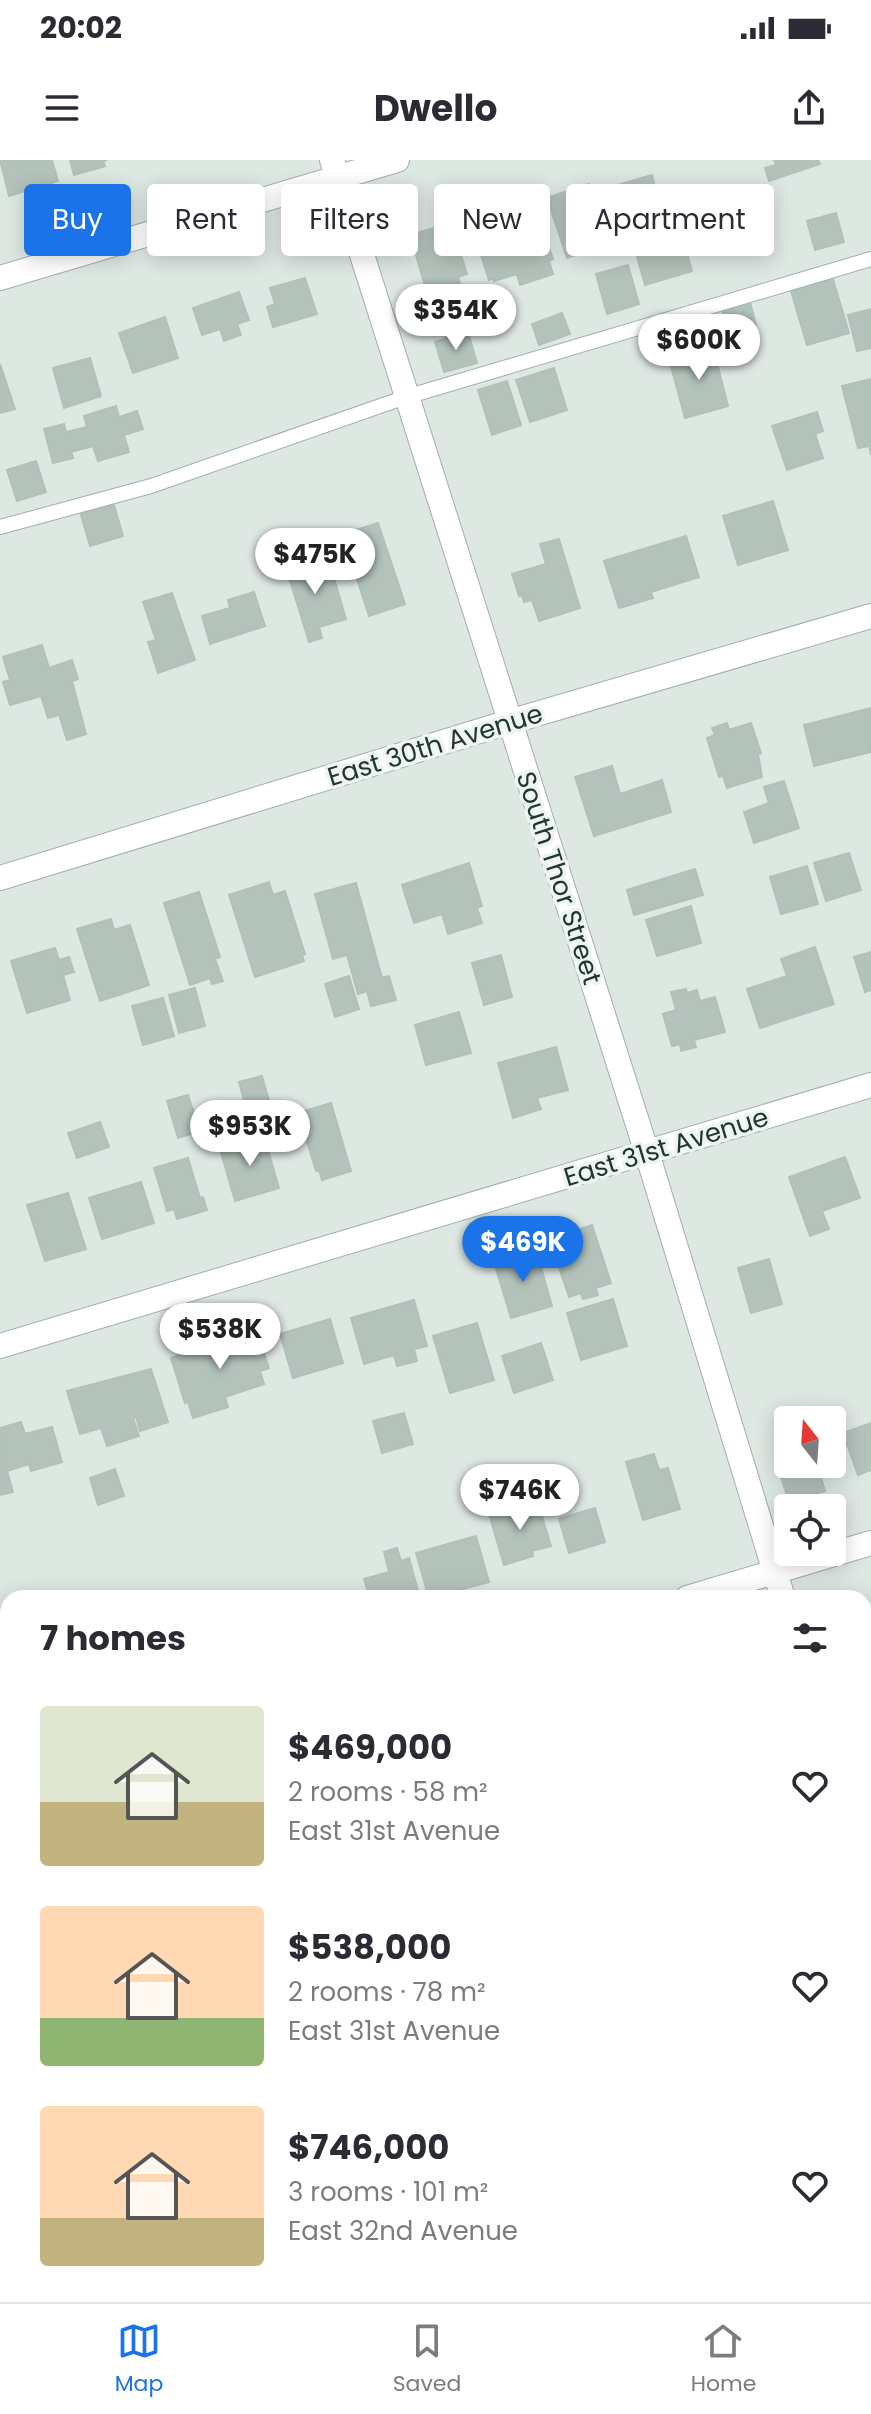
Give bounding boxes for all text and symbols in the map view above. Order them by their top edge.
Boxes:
text: 20:02 [40,6,122,49]
text: Dwello [374,83,497,134]
icon: menu [40,86,84,130]
icon: share [787,86,831,130]
chip: Buy [24,184,131,256]
chip: Rent [147,184,265,256]
chip: Filters [281,184,418,256]
chip: New [434,184,550,256]
chip: Apartment [566,184,774,256]
pin: $354K [400,284,512,352]
text: $354K [413,292,499,328]
pin: $600K [643,314,755,382]
text: $600K [656,322,742,358]
pin: $475K [259,528,371,596]
text: $475K [273,536,357,572]
street label: East 30th Avenue [323,695,547,795]
street label: South Thor Street [508,767,610,989]
street label: East 31st Avenue [559,1099,773,1195]
pin: $953K [194,1100,306,1168]
text: $953K [208,1108,292,1144]
pin: $469K [467,1216,579,1284]
text: $469K [480,1224,566,1260]
pin: $538K [164,1303,276,1371]
text: $538K [178,1311,262,1347]
north arrow [774,1406,846,1478]
map controls [774,1406,846,1566]
pin: $746K [464,1464,576,1532]
text: $746K [478,1472,562,1508]
button: locate [774,1494,846,1566]
text: 7 homes [40,1614,186,1662]
icon: filters [788,1616,832,1660]
text: $469,000 [288,1723,452,1771]
icon: home [104,1738,200,1834]
icon: heart [788,1764,832,1808]
text: 2 rooms · 58 m² [288,1774,488,1810]
text: East 31st Avenue [288,1813,500,1849]
text: $538,000 [288,1923,451,1971]
icon: home [104,1938,200,2034]
icon: heart [788,1964,832,2008]
text: 2 rooms · 78 m² [288,1974,486,2010]
text: East 31st Avenue [288,2013,500,2049]
text: $746,000 [288,2123,450,2171]
icon: home [104,2138,200,2234]
icon: heart [788,2164,832,2208]
text: 3 rooms · 101 m² [288,2174,488,2210]
text: East 32nd Avenue [288,2213,518,2249]
tab: Map [115,2319,163,2400]
tab: Saved [393,2319,461,2400]
tab: Home [691,2319,756,2400]

